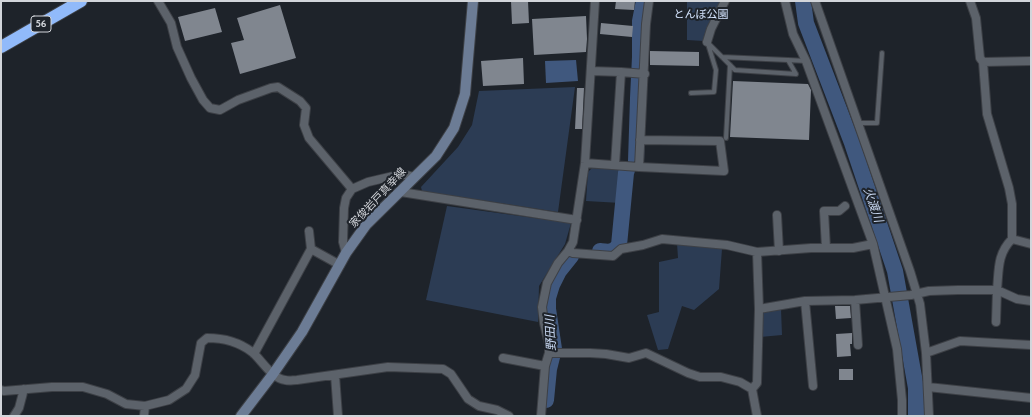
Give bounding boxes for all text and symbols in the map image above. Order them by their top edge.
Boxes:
park label: とんぼ公園 [674,8,728,22]
road number: 56 [31,16,51,32]
street label: 家俊岩戸真幸線 [347,165,409,231]
water label: 火渡川 [860,186,886,224]
water label: 野田川 [543,315,559,351]

